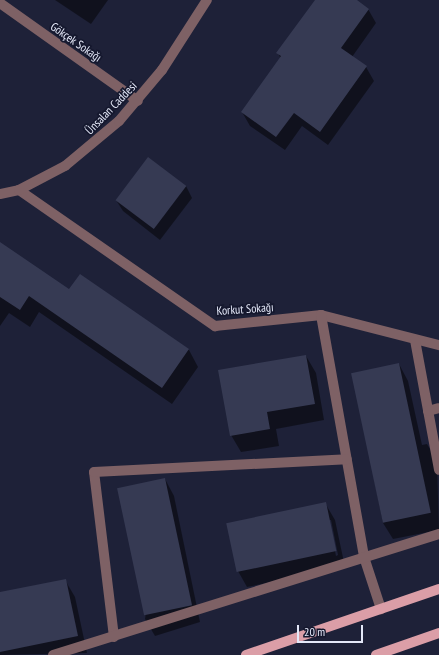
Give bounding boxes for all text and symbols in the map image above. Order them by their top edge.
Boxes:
street label: Gökçek Sokağı [48,19,104,65]
street label: Ünsalan Caddesi [82,79,140,137]
street label: Korkut Sokağı [216,300,274,318]
scale bar [299,617,365,643]
text: 20 m [304,624,325,639]

